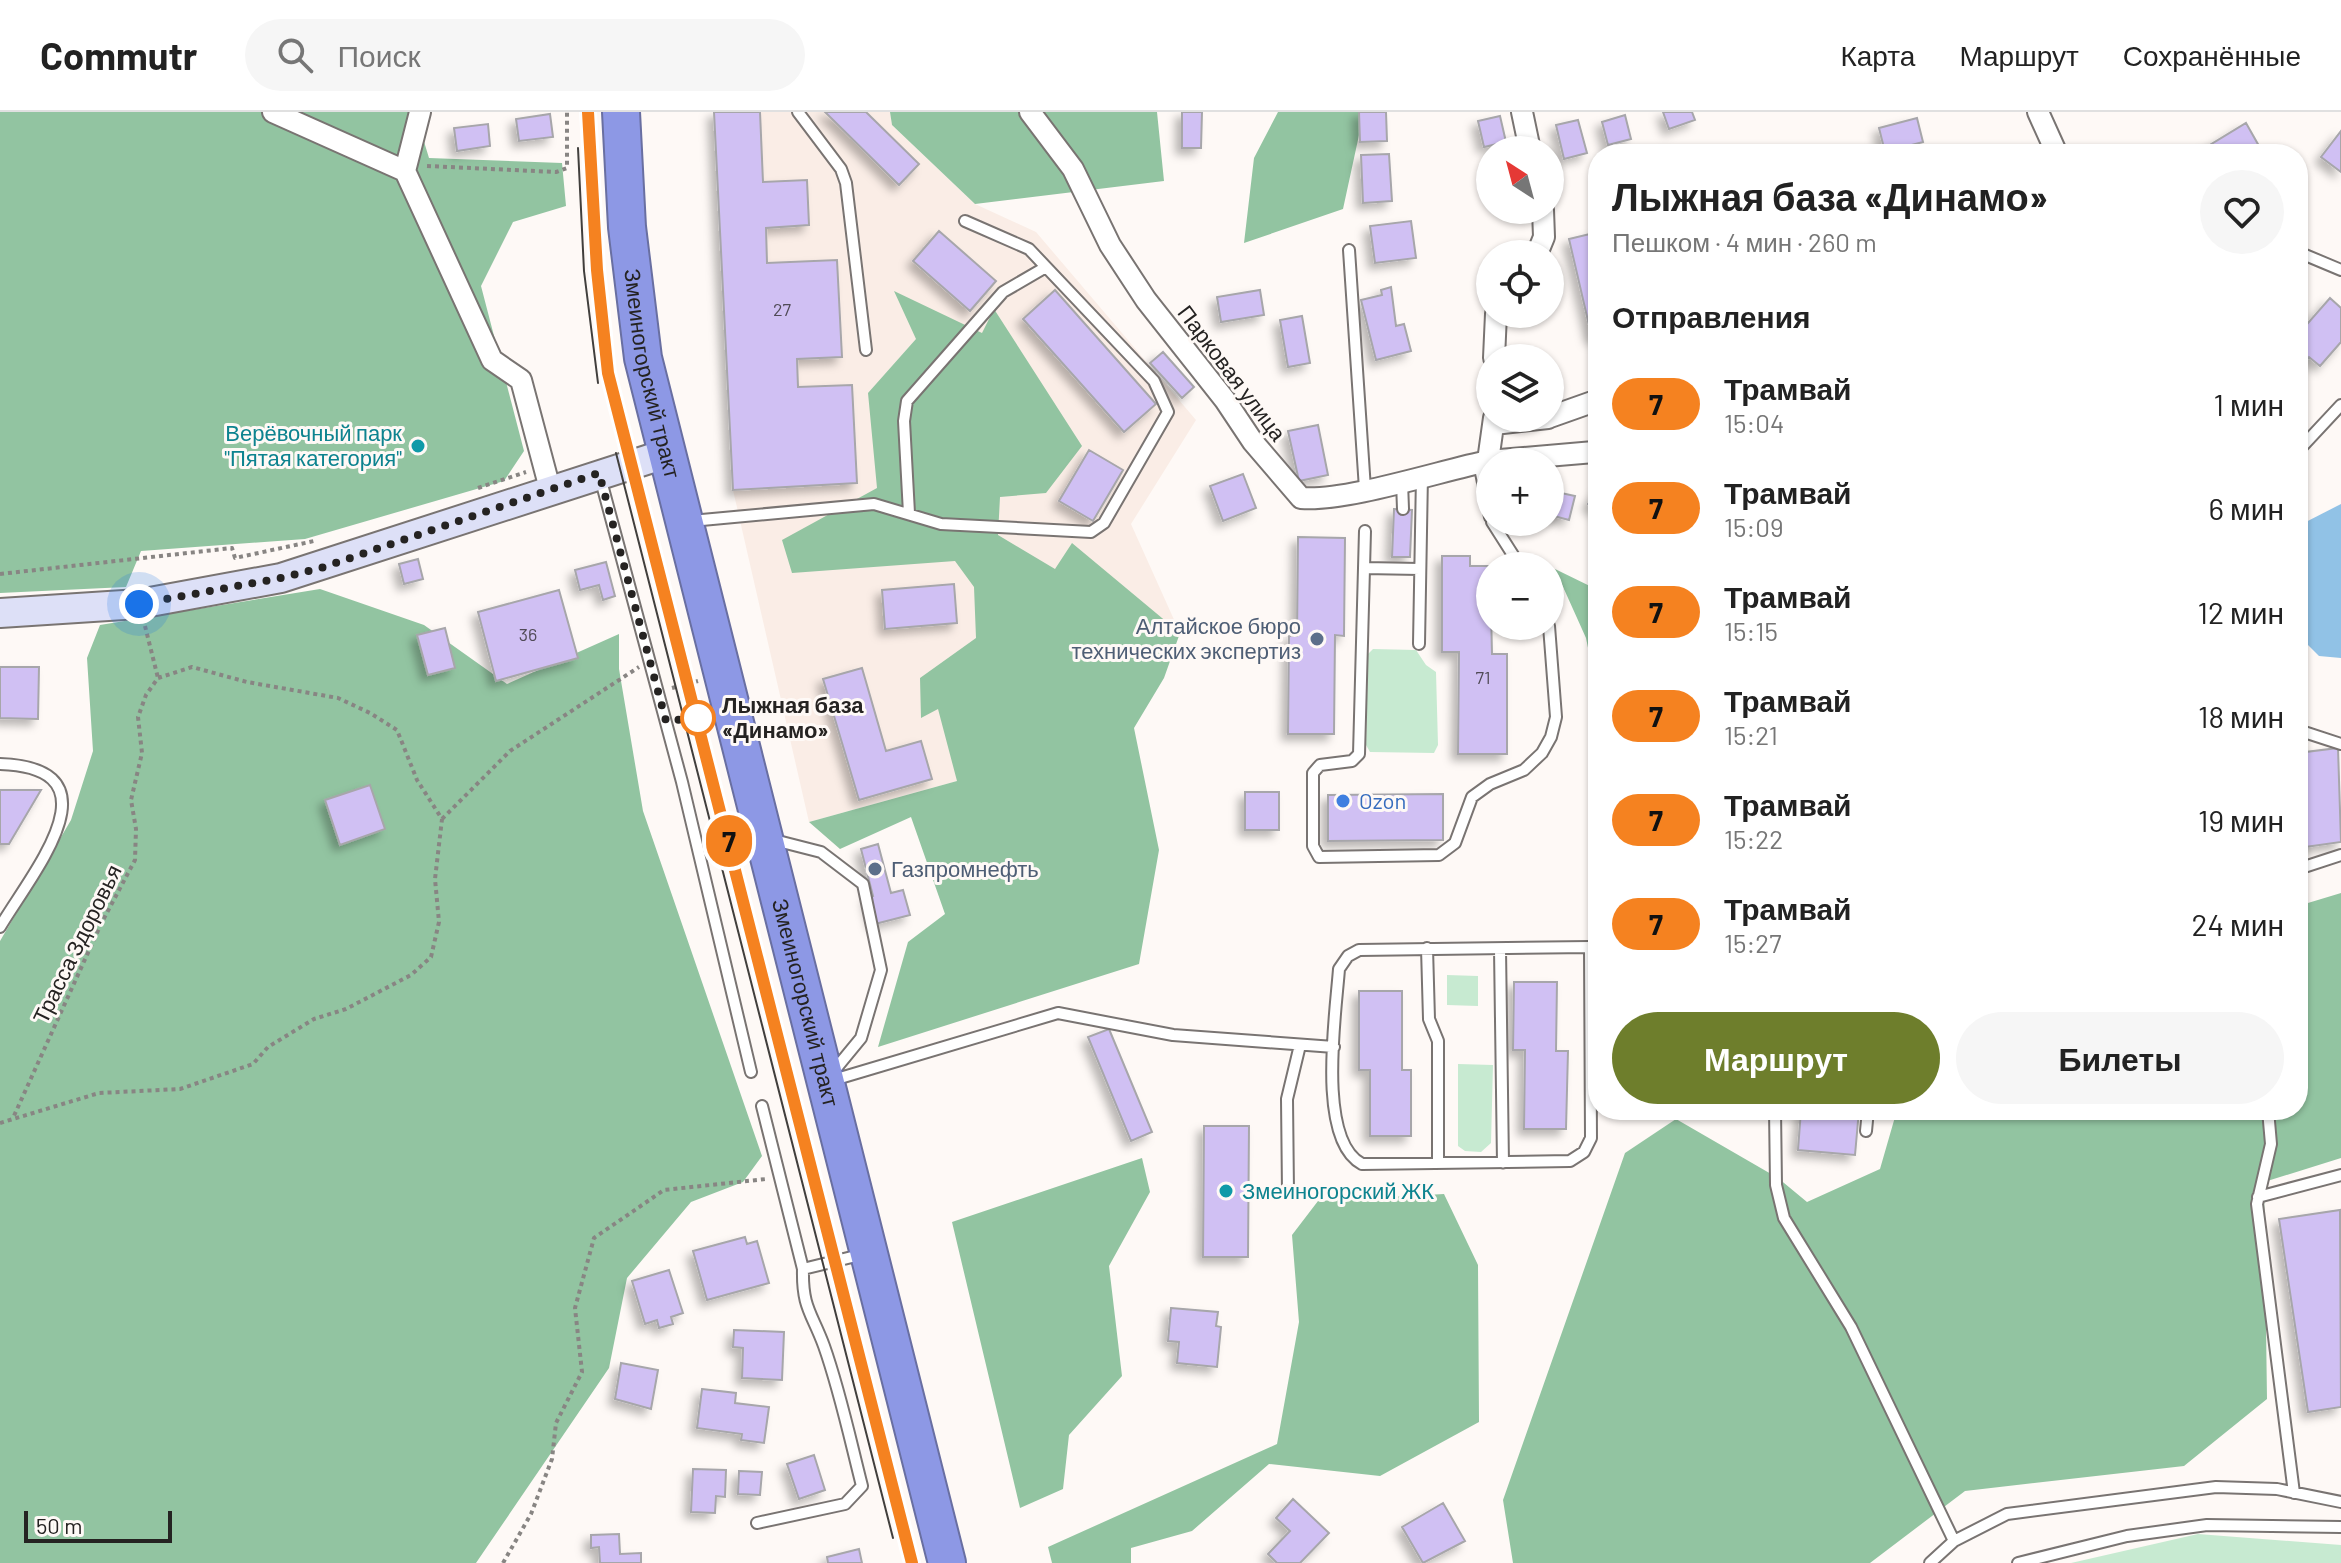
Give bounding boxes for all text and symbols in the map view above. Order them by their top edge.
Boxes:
search box [245,19,805,91]
text: Commutr [40,32,197,78]
icon: search [273,33,317,77]
text: Поиск [337,37,421,73]
text: Карта [1840,38,1915,72]
text: Маршрут [1959,38,2079,72]
text: Сохранённые [2123,38,2301,72]
north arrow [1476,136,1564,224]
map controls [1476,136,1564,640]
button: heart [2200,170,2284,254]
text: Лыжная база «Динамо» [1612,173,2048,219]
text: Пешком · 4 мин · 260 m [1612,226,1877,257]
button: locate [1476,240,1564,328]
street label: Змеиногорский тракт [620,267,687,481]
house number: 27 [773,298,792,320]
text: Отправления [1612,298,1811,334]
street label: Парковая улица [1173,300,1293,446]
button: layers [1476,344,1564,432]
text: Трамвай [1724,370,1852,406]
text: 1 мин [2214,386,2284,422]
text: 7 [1649,387,1663,421]
text: 15:04 [1724,407,1784,438]
place label: Верёвочный парк "Пятая категория" [224,419,402,471]
marker: Верёвочный парк "Пятая категория" [409,437,427,455]
button: + [1476,448,1564,536]
text: Трамвай [1724,474,1852,510]
text: 6 мин [2209,490,2284,526]
text: 7 [1649,491,1663,525]
text: 15:09 [1724,511,1784,542]
button: − [1476,552,1564,640]
text: Трамвай [1724,578,1852,614]
your location [119,584,159,624]
text: 12 мин [2197,594,2284,630]
text: 7 [1649,595,1663,629]
place label: Алтайское бюро технических экспертиз [1072,612,1301,664]
text: 15:15 [1724,615,1778,646]
house number: 36 [519,623,537,645]
marker: Алтайское бюро технических экспертиз [1308,630,1326,648]
house number: 71 [1476,666,1490,688]
text: Трамвай [1724,682,1852,718]
place label: Лыжная база «Динамо» [722,691,864,743]
text: 18 мин [2198,698,2284,734]
text: 7 [1649,699,1663,733]
marker: Лыжная база «Динамо» [681,701,715,735]
text: 15:21 [1724,719,1778,750]
text: Трамвай [1724,786,1852,822]
place label: Ozon [1359,787,1406,813]
marker: Ozon [1334,792,1352,810]
text: 19 мин [2198,802,2284,838]
text: 7 [1649,803,1663,837]
line badge: 7 [703,815,755,867]
text: 15:22 [1724,823,1783,854]
text: 7 [722,824,736,858]
place label: Газпромнефть [891,855,1039,882]
street label: Трасса Здоровья [26,860,127,1028]
marker: Газпромнефть [866,860,884,878]
text: Трамвай [1724,890,1852,926]
street label: Змеиногорский тракт [768,896,845,1109]
text: 24 мин [2191,906,2284,942]
text: 7 [1649,907,1663,941]
text: 15:27 [1724,927,1782,958]
button: Маршрут [1612,1012,1940,1104]
button: Билеты [1956,1012,2284,1104]
place label: Змеиногорский ЖК [1242,1177,1434,1204]
marker: Змеиногорский ЖК [1217,1182,1235,1200]
scale bar [24,1507,172,1543]
text: 50 m [36,1512,82,1538]

